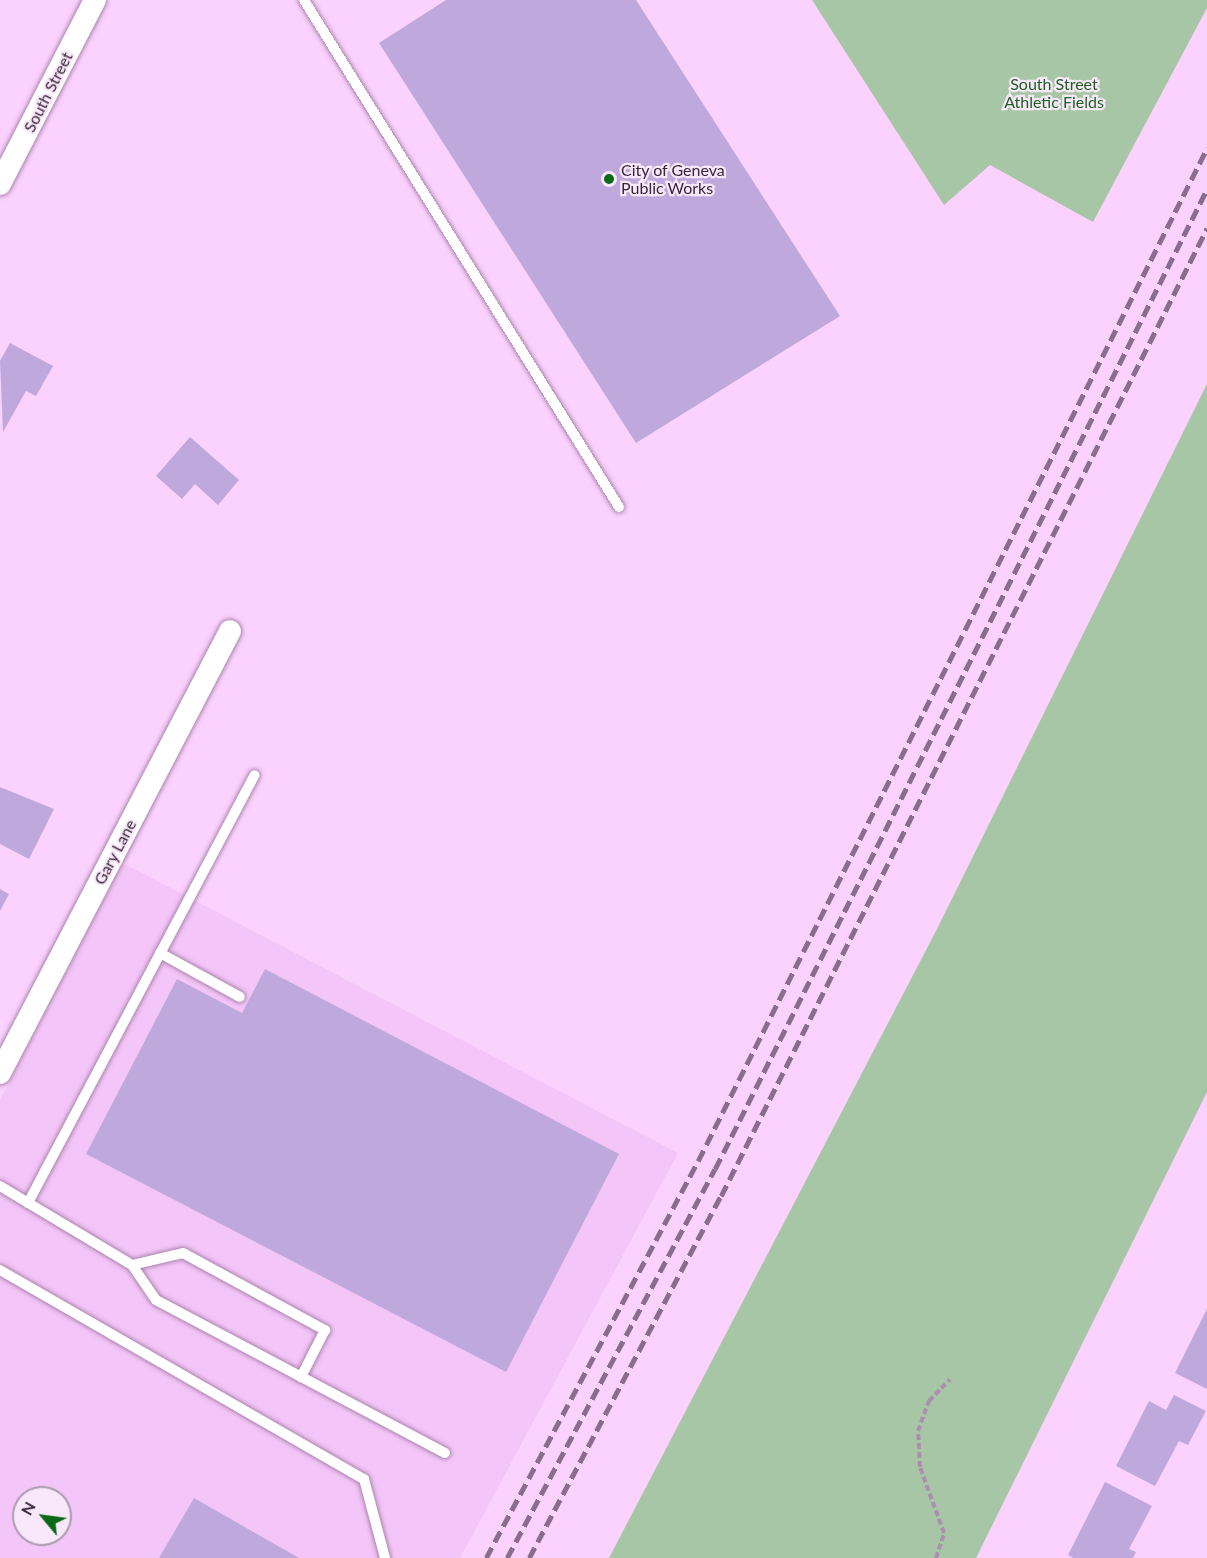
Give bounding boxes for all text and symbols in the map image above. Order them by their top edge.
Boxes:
street label: South Street [20,49,76,135]
park label: South Street Athletic Fields [1004,74,1104,112]
place label: City of Geneva Public Works [621,160,725,198]
marker: City of Geneva Public Works [602,172,616,186]
street label: Gary Lane [90,816,140,888]
north arrow [12,1486,72,1546]
text: N [16,1498,39,1518]

